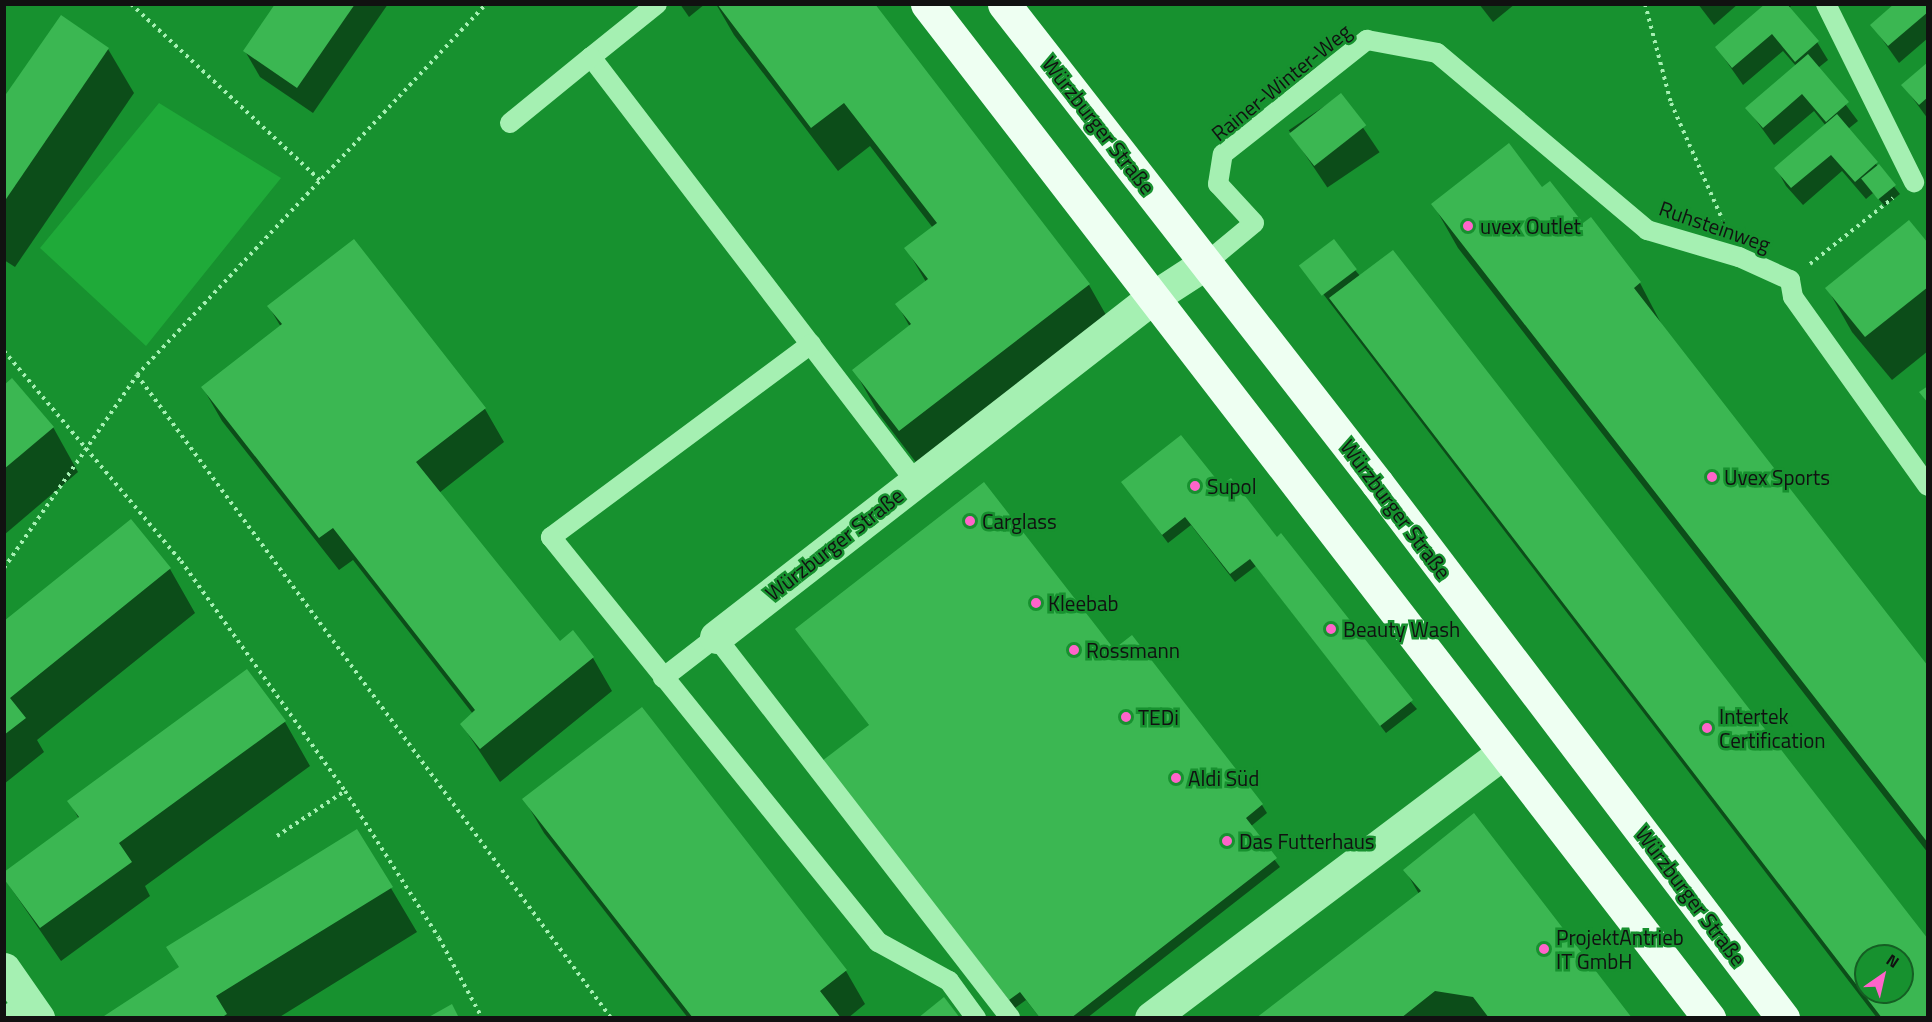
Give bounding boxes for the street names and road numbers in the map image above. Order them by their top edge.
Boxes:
street label: Rainer-Winter-Weg [1206,18,1356,146]
street label: Würzburger Straße [1037,51,1161,199]
street label: Ruhsteinweg [1656,195,1774,257]
street label: Würzburger Straße [1335,434,1457,584]
street label: Würzburger Straße [760,482,908,606]
street label: Würzburger Straße [1630,821,1752,971]

